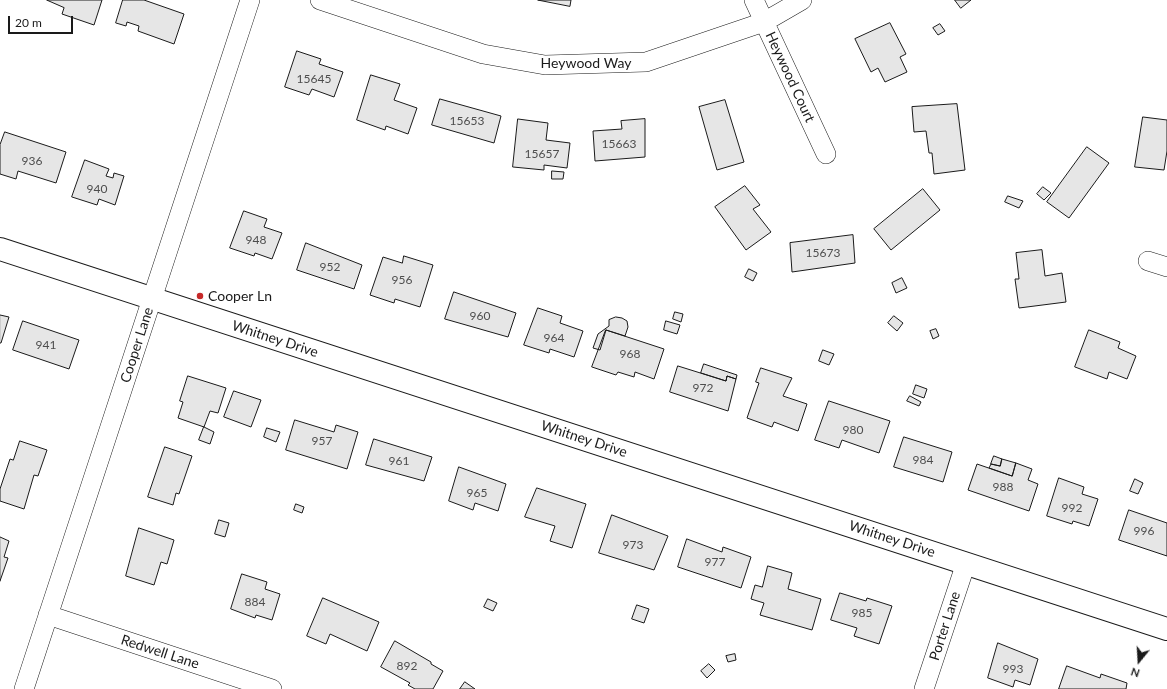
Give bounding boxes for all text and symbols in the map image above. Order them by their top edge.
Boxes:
scale bar [10,8,75,34]
text: 20 m [15,15,42,30]
street label: Heywood Court [762,29,818,125]
street label: Heywood Way [541,55,631,71]
house number: 15645 [297,72,331,86]
house number: 15653 [450,114,484,128]
house number: 15663 [602,137,636,151]
house number: 15657 [525,147,559,161]
house number: 936 [22,154,42,168]
house number: 940 [87,182,107,196]
house number: 948 [246,233,266,247]
house number: 15673 [806,246,840,260]
house number: 952 [320,260,340,274]
house number: 956 [392,273,412,287]
place label: Cooper Ln [208,288,272,304]
marker: Cooper Ln [195,291,205,301]
street label: Cooper Lane [117,305,157,385]
house number: 960 [470,309,490,323]
street label: Whitney Drive [230,317,320,361]
house number: 964 [544,331,564,345]
house number: 941 [36,338,56,352]
house number: 968 [620,347,640,361]
house number: 972 [693,381,713,395]
street label: Whitney Drive [539,417,629,461]
house number: 980 [843,423,863,437]
house number: 957 [312,434,332,448]
house number: 984 [913,453,933,467]
house number: 961 [389,454,409,468]
house number: 988 [993,480,1013,494]
house number: 965 [467,486,487,500]
house number: 992 [1062,501,1082,515]
street label: Whitney Drive [847,517,937,561]
house number: 996 [1134,524,1154,538]
house number: 973 [623,538,643,552]
house number: 977 [705,555,725,569]
street label: Porter Lane [926,589,964,663]
house number: 884 [245,595,265,609]
house number: 985 [852,606,872,620]
street label: Redwell Lane [119,631,201,673]
north arrow [1119,641,1159,681]
house number: 892 [397,659,417,673]
house number: 993 [1003,662,1023,676]
text: N [1129,665,1141,680]

